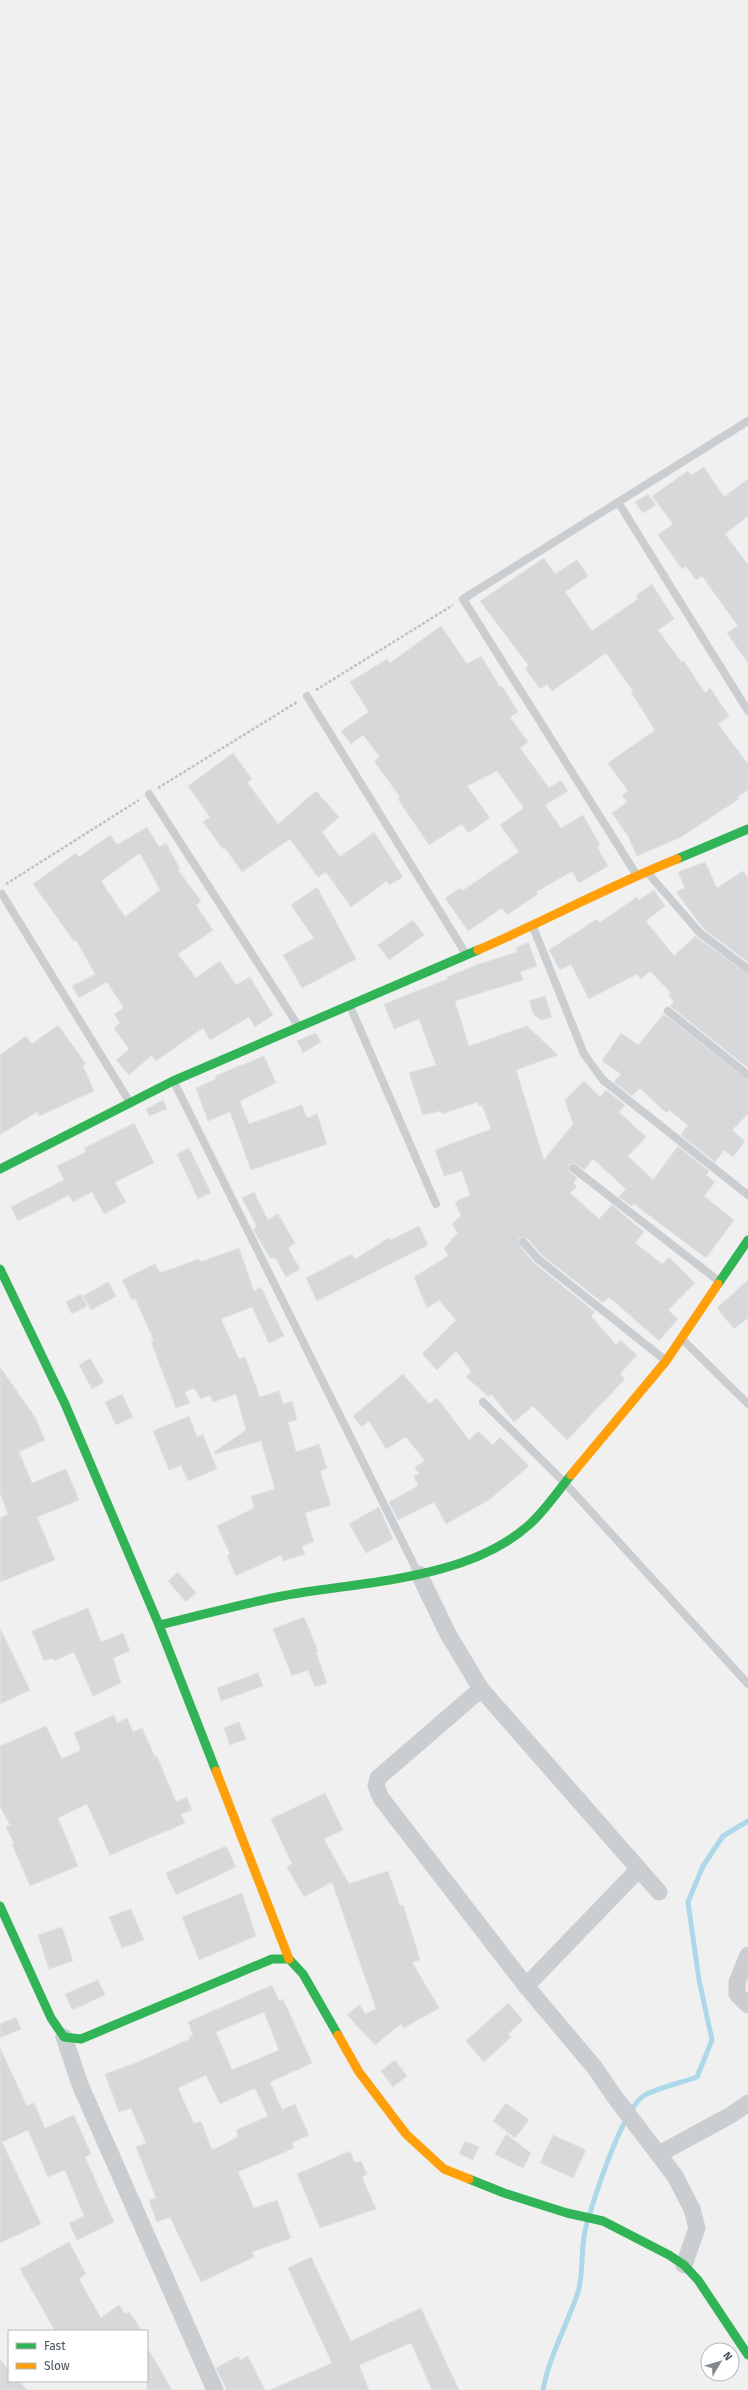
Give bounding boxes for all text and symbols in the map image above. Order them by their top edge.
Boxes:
legend [8,2330,148,2382]
text: Fast [44,2339,66,2353]
north arrow [700,2342,740,2382]
text: N [720,2349,735,2363]
text: Slow [44,2359,70,2373]

